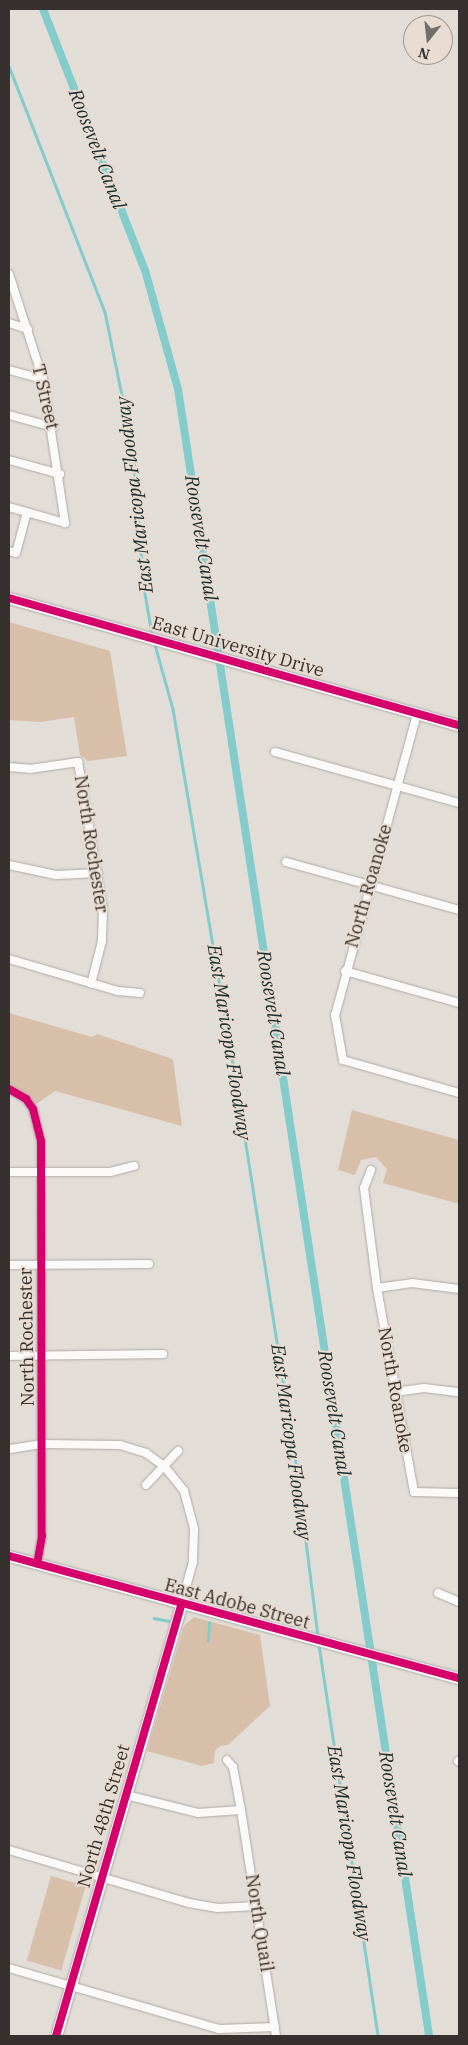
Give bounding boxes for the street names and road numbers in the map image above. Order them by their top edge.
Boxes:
street label: T Street [27,362,63,432]
street label: East University Drive [149,612,327,682]
street label: North Rochester [69,774,113,914]
street label: North Roanoke [341,822,397,950]
street label: North Rochester [15,1267,39,1407]
street label: North Roanoke [373,1325,417,1455]
street label: East Adobe Street [162,1574,312,1634]
street label: North 48th Street [73,1742,135,1890]
street label: North Quail [241,1872,277,1974]

